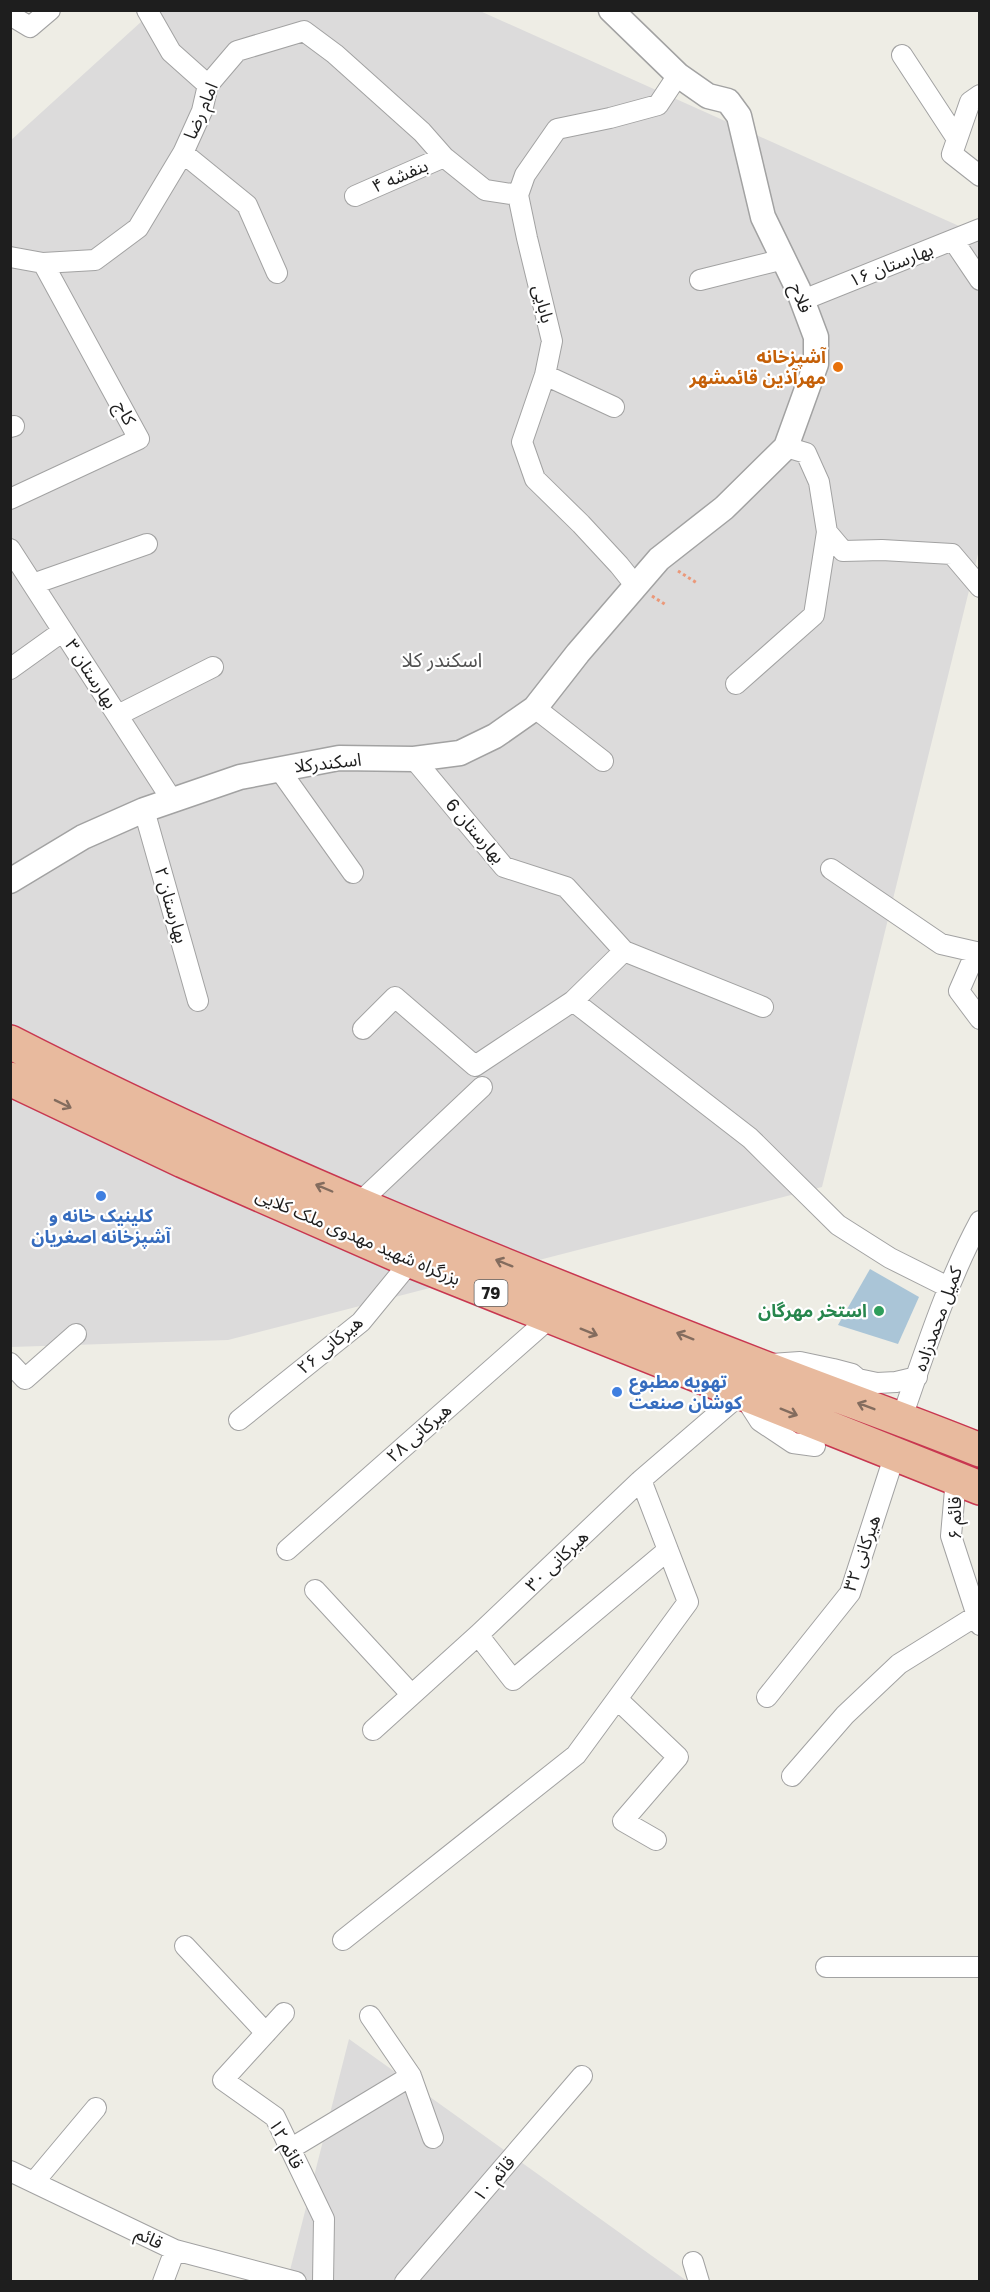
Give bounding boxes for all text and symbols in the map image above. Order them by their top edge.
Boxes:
street label: امام رضا [178,79,226,144]
street label: بنفشه ۴ [368,153,431,197]
street label: بهارستان ۱۶ [845,237,936,292]
street label: فلاح [783,279,818,317]
street label: بابایی [528,282,559,325]
place label: آشپزخانه مهرآذین قائمشهر [688,345,827,389]
marker: آشپزخانه مهرآذین قائمشهر [831,360,845,374]
street label: کاج [108,397,142,430]
street label: بهارستان ۳ [60,635,122,713]
district label: اسکندر کلا [402,647,482,672]
street label: اسکندرکلا [293,748,363,777]
street label: بهارستان 6 [441,793,510,868]
street label: بهارستان ۲ [150,864,193,946]
one-way arrow [54,1099,72,1111]
one-way arrow [315,1182,333,1193]
street label: بزرگراه شهید مهدوی ملک کلایی [252,1183,464,1290]
marker: کلینیک خانه و آشپزخانه اصغریان [94,1189,108,1203]
place label: کلینیک خانه و آشپزخانه اصغریان [31,1204,172,1249]
one-way arrow [495,1257,513,1268]
street label: کمیل محمدزاده [908,1263,967,1374]
road number: 79 [474,1280,508,1306]
place label: استخر مهرگان [758,1299,867,1322]
marker: استخر مهرگان [872,1304,886,1318]
street label: هیرکانی ۲۶ [292,1310,367,1379]
one-way arrow [579,1327,597,1338]
one-way arrow [676,1330,694,1341]
place label: تهویه مطبوع کوشان صنعت [629,1370,743,1413]
marker: تهویه مطبوع کوشان صنعت [610,1385,624,1399]
street label: هیرکانی ۲۸ [381,1398,456,1467]
one-way arrow [857,1400,876,1411]
one-way arrow [780,1407,798,1418]
street label: قائم ۶ [943,1496,968,1540]
street label: هیرکانی ۳۲ [838,1512,885,1594]
street label: هیرکانی ۳۰ [520,1525,593,1596]
street label: قائم ۱۲ [262,2115,309,2174]
street label: قائم ۱۰ [467,2151,521,2208]
street label: قائم [131,2221,167,2256]

